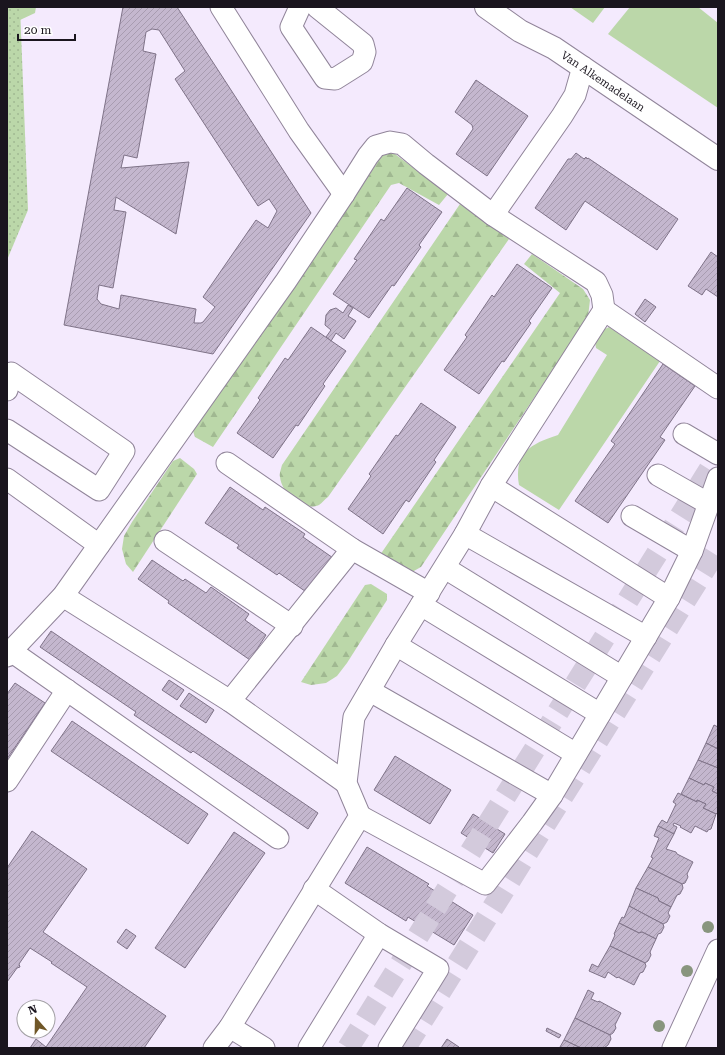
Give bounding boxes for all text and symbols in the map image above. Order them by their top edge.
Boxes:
scale bar [18,16,75,42]
text: 20 m [24,23,51,37]
street label: Van Alkemadelaan [559,49,647,115]
north arrow [16,999,56,1039]
text: N [27,1002,39,1018]

